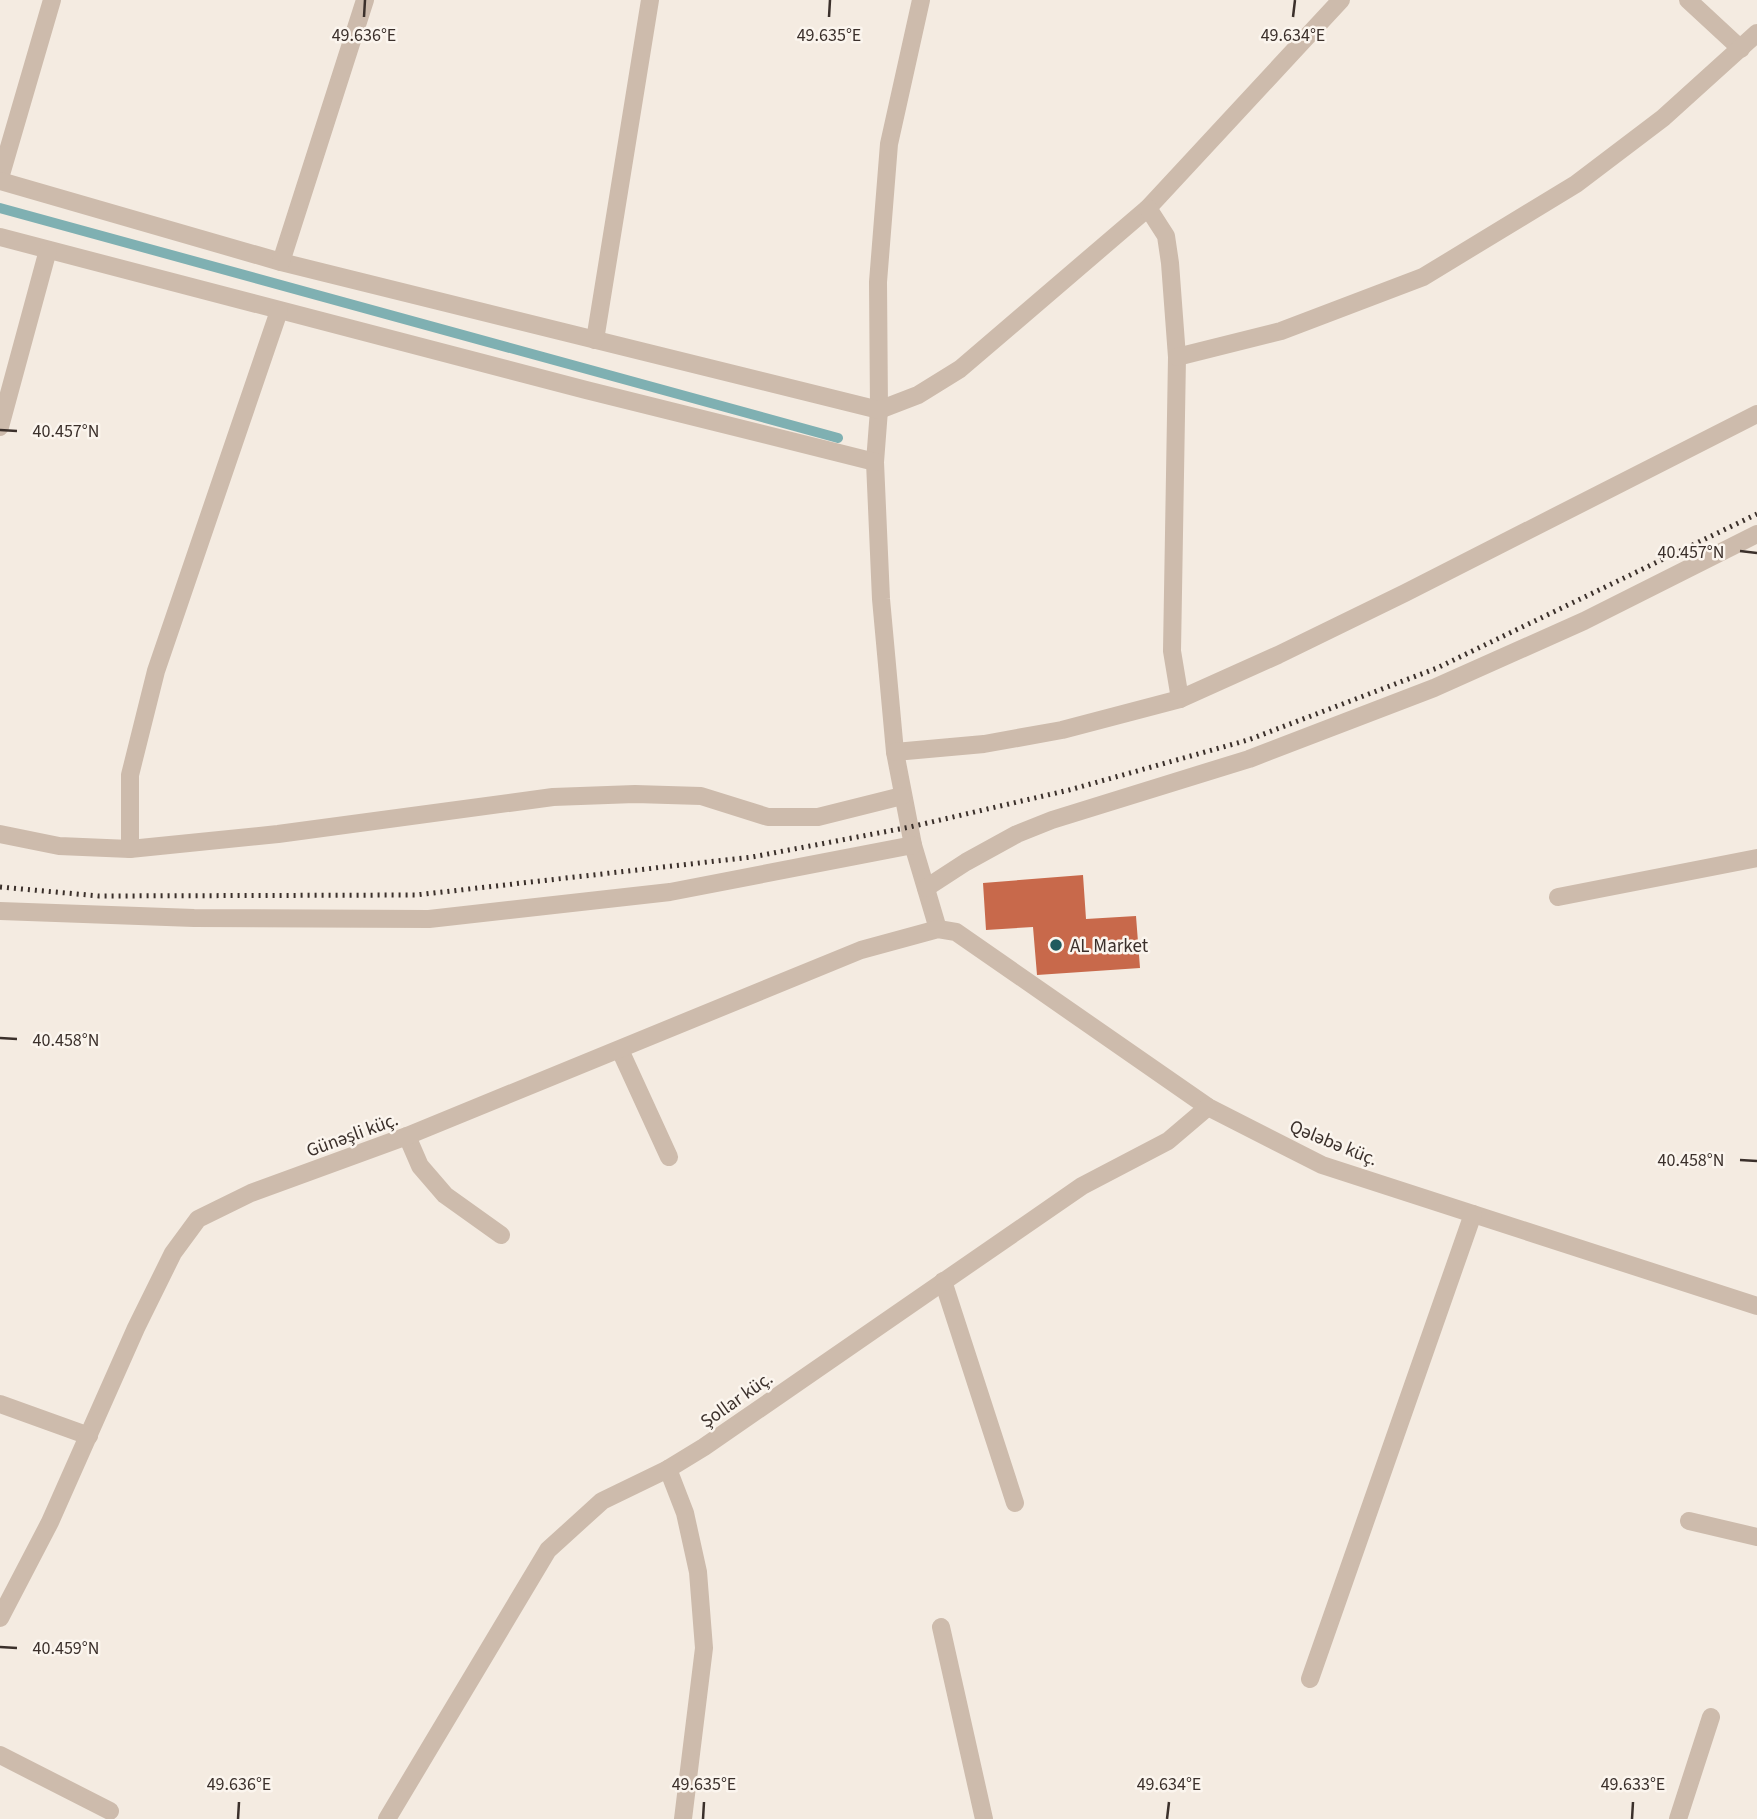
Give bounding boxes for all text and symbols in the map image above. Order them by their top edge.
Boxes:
text: 49.636°E [332,23,396,48]
text: 49.635°E [797,23,861,48]
text: 49.634°E [1261,23,1325,48]
text: 40.457°N [33,419,99,444]
text: 40.457°N [1658,540,1724,565]
place label: AL Market [1070,933,1149,960]
marker: AL Market [1048,937,1064,953]
text: 40.458°N [33,1028,99,1053]
street label: Günəşli küç. [303,1106,402,1165]
street label: Qələbə küç. [1285,1113,1382,1173]
text: 40.458°N [1658,1148,1724,1173]
street label: Şollar küç. [695,1365,779,1435]
text: 40.459°N [33,1636,99,1661]
text: 49.636°E [207,1772,271,1797]
text: 49.635°E [672,1772,736,1797]
text: 49.634°E [1137,1772,1201,1797]
text: 49.633°E [1601,1772,1665,1797]

